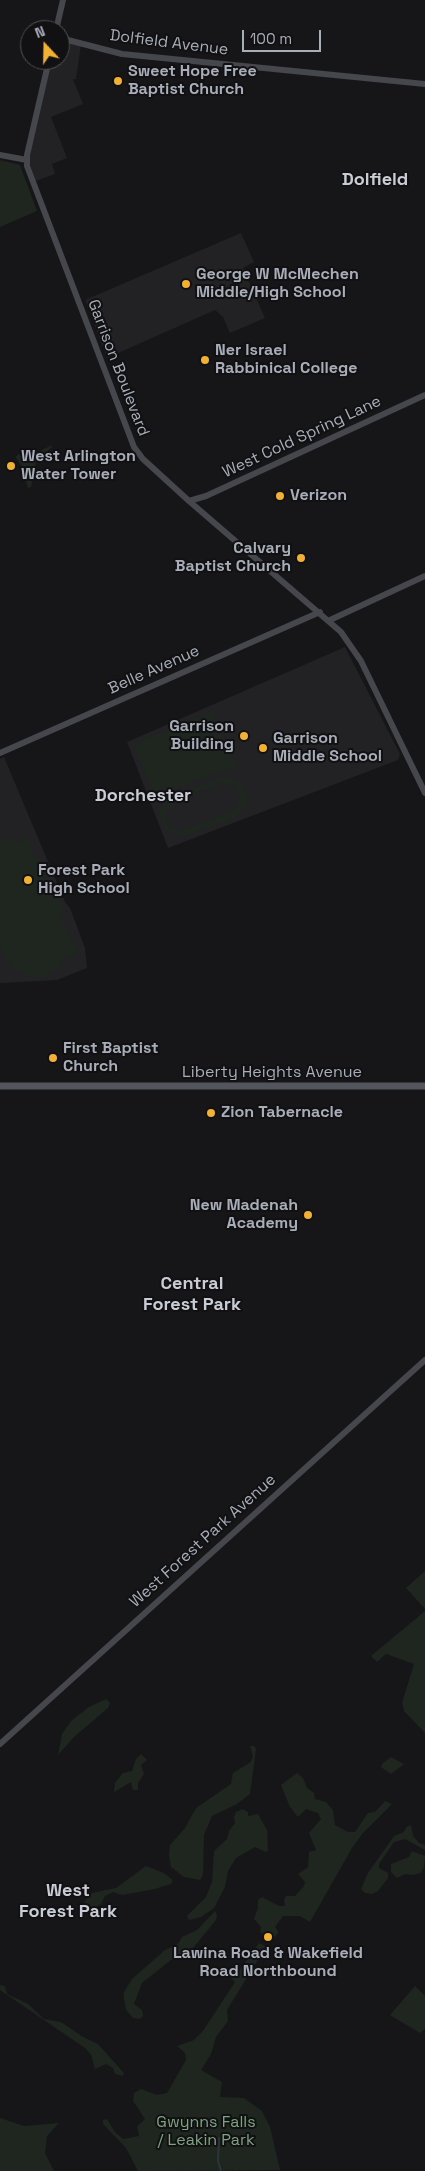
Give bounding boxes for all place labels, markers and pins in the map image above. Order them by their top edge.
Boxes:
place label: Sweet Hope Free Baptist Church [128,62,257,100]
marker: Sweet Hope Free Baptist Church [112,75,124,87]
place label: George W McMechen Middle/High School [196,265,359,303]
marker: George W McMechen Middle/High School [180,278,192,290]
place label: Ner Israel Rabbinical College [215,341,357,379]
marker: Ner Israel Rabbinical College [199,354,211,366]
place label: West Arlington Water Tower [21,447,136,485]
marker: West Arlington Water Tower [5,460,17,472]
place label: Verizon [290,486,347,506]
marker: Verizon [274,490,286,502]
place label: Calvary Baptist Church [175,539,291,577]
marker: Calvary Baptist Church [295,552,307,564]
place label: Garrison Building [169,717,234,755]
place label: Garrison Middle School [273,729,382,767]
marker: Garrison Building [238,730,250,742]
marker: Garrison Middle School [257,742,269,754]
place label: Forest Park High School [38,861,130,899]
marker: Forest Park High School [22,874,34,886]
place label: First Baptist Church [63,1039,158,1077]
marker: First Baptist Church [47,1052,59,1064]
place label: Zion Tabernacle [221,1103,343,1123]
marker: Zion Tabernacle [205,1107,217,1119]
place label: New Madenah Academy [190,1196,298,1234]
marker: New Madenah Academy [302,1209,314,1221]
marker: Lawina Road & Wakefield Road Northbound [262,1931,274,1943]
place label: Lawina Road & Wakefield Road Northbound [173,1944,363,1982]

